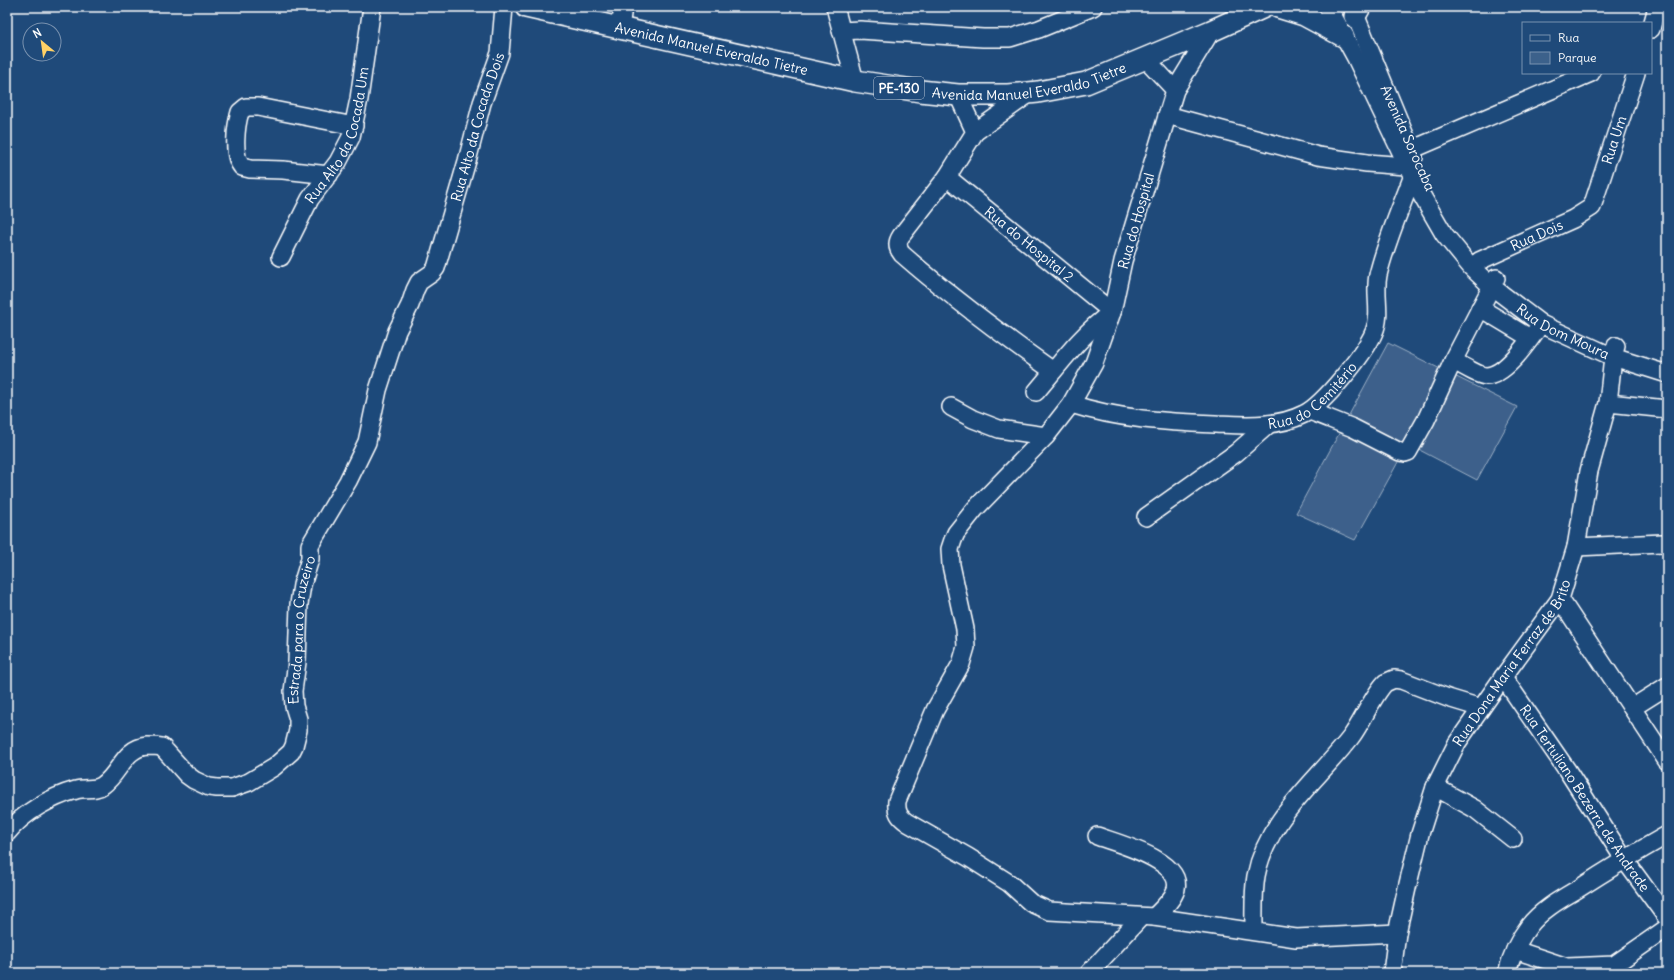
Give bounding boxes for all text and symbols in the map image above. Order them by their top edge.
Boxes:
street label: Avenida Manuel Everaldo Tietre [613,18,810,79]
north arrow [22,22,62,62]
legend [1522,22,1652,74]
text: N [30,25,44,41]
text: Rua [1558,30,1580,45]
street label: Rua Alto da Cocada Dois [447,50,508,204]
text: Parque [1558,50,1597,65]
street label: Avenida Manuel Everaldo Tietre [931,58,1129,104]
street label: Rua Alto da Cocada Um [301,66,372,207]
road number: PE-130 [874,77,924,99]
street label: Avenida Sorocaba [1377,82,1439,194]
street label: Rua Um [1598,113,1630,167]
street label: Rua do Hospital [1114,171,1158,271]
street label: Rua do Hospital 2 [981,202,1078,286]
street label: Rua Dois [1507,216,1566,255]
street label: Rua Dom Moura [1513,300,1612,363]
street label: Rua do Cemitério [1267,358,1361,433]
street label: Estrada para o Cruzeiro [284,553,320,705]
street label: Rua Dona Maria Ferraz de Brito [1449,577,1574,750]
street label: Rua Tertuliano Bezerra de Andrade [1516,701,1654,895]

